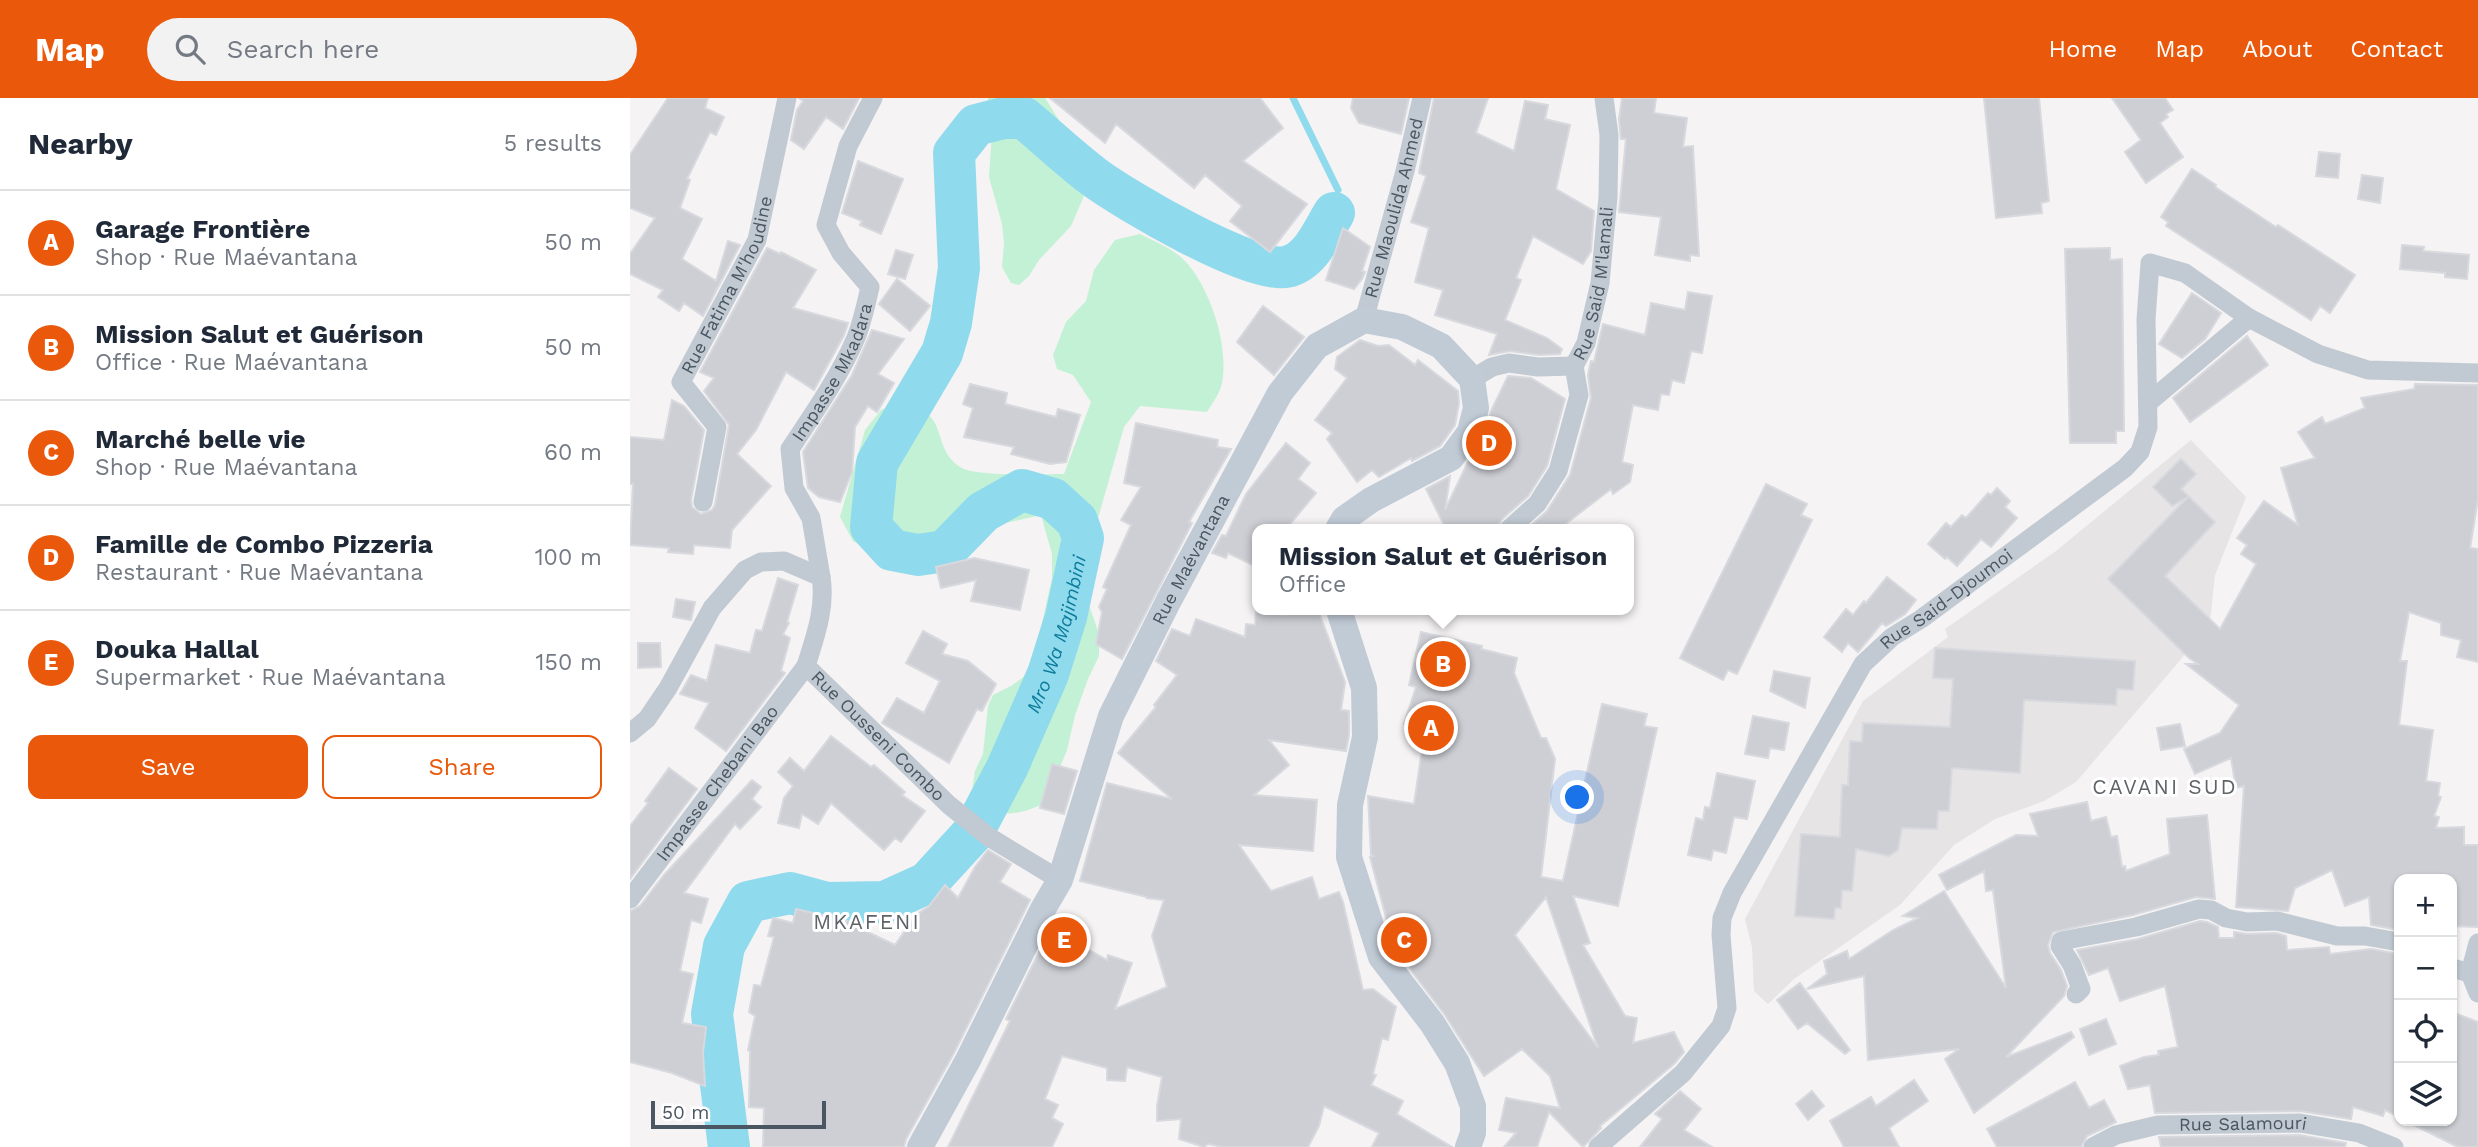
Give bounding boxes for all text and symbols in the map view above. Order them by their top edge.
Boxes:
search box [147,18,637,81]
text: Map [35,30,105,69]
icon: search [171,30,209,68]
text: Search here [227,34,379,64]
text: Home [2049,35,2117,63]
text: Map [2155,35,2204,63]
text: About [2242,35,2312,63]
text: Contact [2350,35,2443,63]
street label: Rue Maoulida Ahmed [1360,116,1427,300]
text: Nearby [28,126,133,161]
text: 5 results [504,130,602,157]
street label: Rue Fatima M'houdine [676,194,776,377]
street label: Rue Said M'lamali [1568,206,1617,364]
text: Garage Frontière [95,214,310,244]
text: A [43,229,59,256]
text: 50 m [545,229,602,256]
text: Shop · Rue Maévantana [95,244,358,271]
street label: Impasse Mkadara [787,301,876,445]
text: Mission Salut et Guérison [95,319,424,349]
text: B [43,334,59,361]
text: 50 m [545,334,602,361]
text: Office · Rue Maévantana [95,349,368,376]
pin: D [1466,417,1512,469]
text: Marché belle vie [95,424,306,454]
text: C [43,439,59,466]
text: 60 m [544,439,602,466]
text: Shop · Rue Maévantana [95,454,358,481]
street label: Rue Maévantana [1147,491,1234,628]
popup [1252,524,1634,615]
text: Famille de Combo Pizzeria [95,529,433,559]
text: Mission Salut et Guérison [1279,541,1607,571]
text: D [43,544,59,571]
text: 100 m [535,544,602,571]
street label: Rue Said-Djoumoi [1875,544,2017,653]
water label: Mro Wa Majimbini [1021,552,1091,717]
text: Restaurant · Rue Maévantana [95,559,423,586]
text: Office [1279,571,1346,598]
text: Douka Hallal [95,634,259,664]
pin: B [1420,638,1466,690]
text: E [44,649,58,676]
text: 150 m [536,649,602,676]
text: Supermarket · Rue Maévantana [95,664,446,691]
street label: Rue Ousseni Combo [807,666,950,805]
street label: Impasse Chebani Bao [651,701,783,865]
pin: A [1408,702,1454,754]
button: Save [28,735,308,799]
button: Share [322,735,602,799]
district label: CAVANI SUD [2092,774,2238,799]
your location [1560,780,1594,814]
map controls [2394,874,2457,1126]
button: + [2394,874,2457,937]
district label: MKAFENI [813,909,921,934]
pin: E [1041,914,1087,966]
pin: C [1381,914,1427,966]
button: − [2394,937,2457,1000]
button: locate [2394,1000,2457,1063]
button: layers [2394,1063,2457,1126]
scale bar [651,1098,826,1130]
text: 50 m [662,1101,709,1124]
street label: Rue Salamouri [2179,1112,2309,1135]

